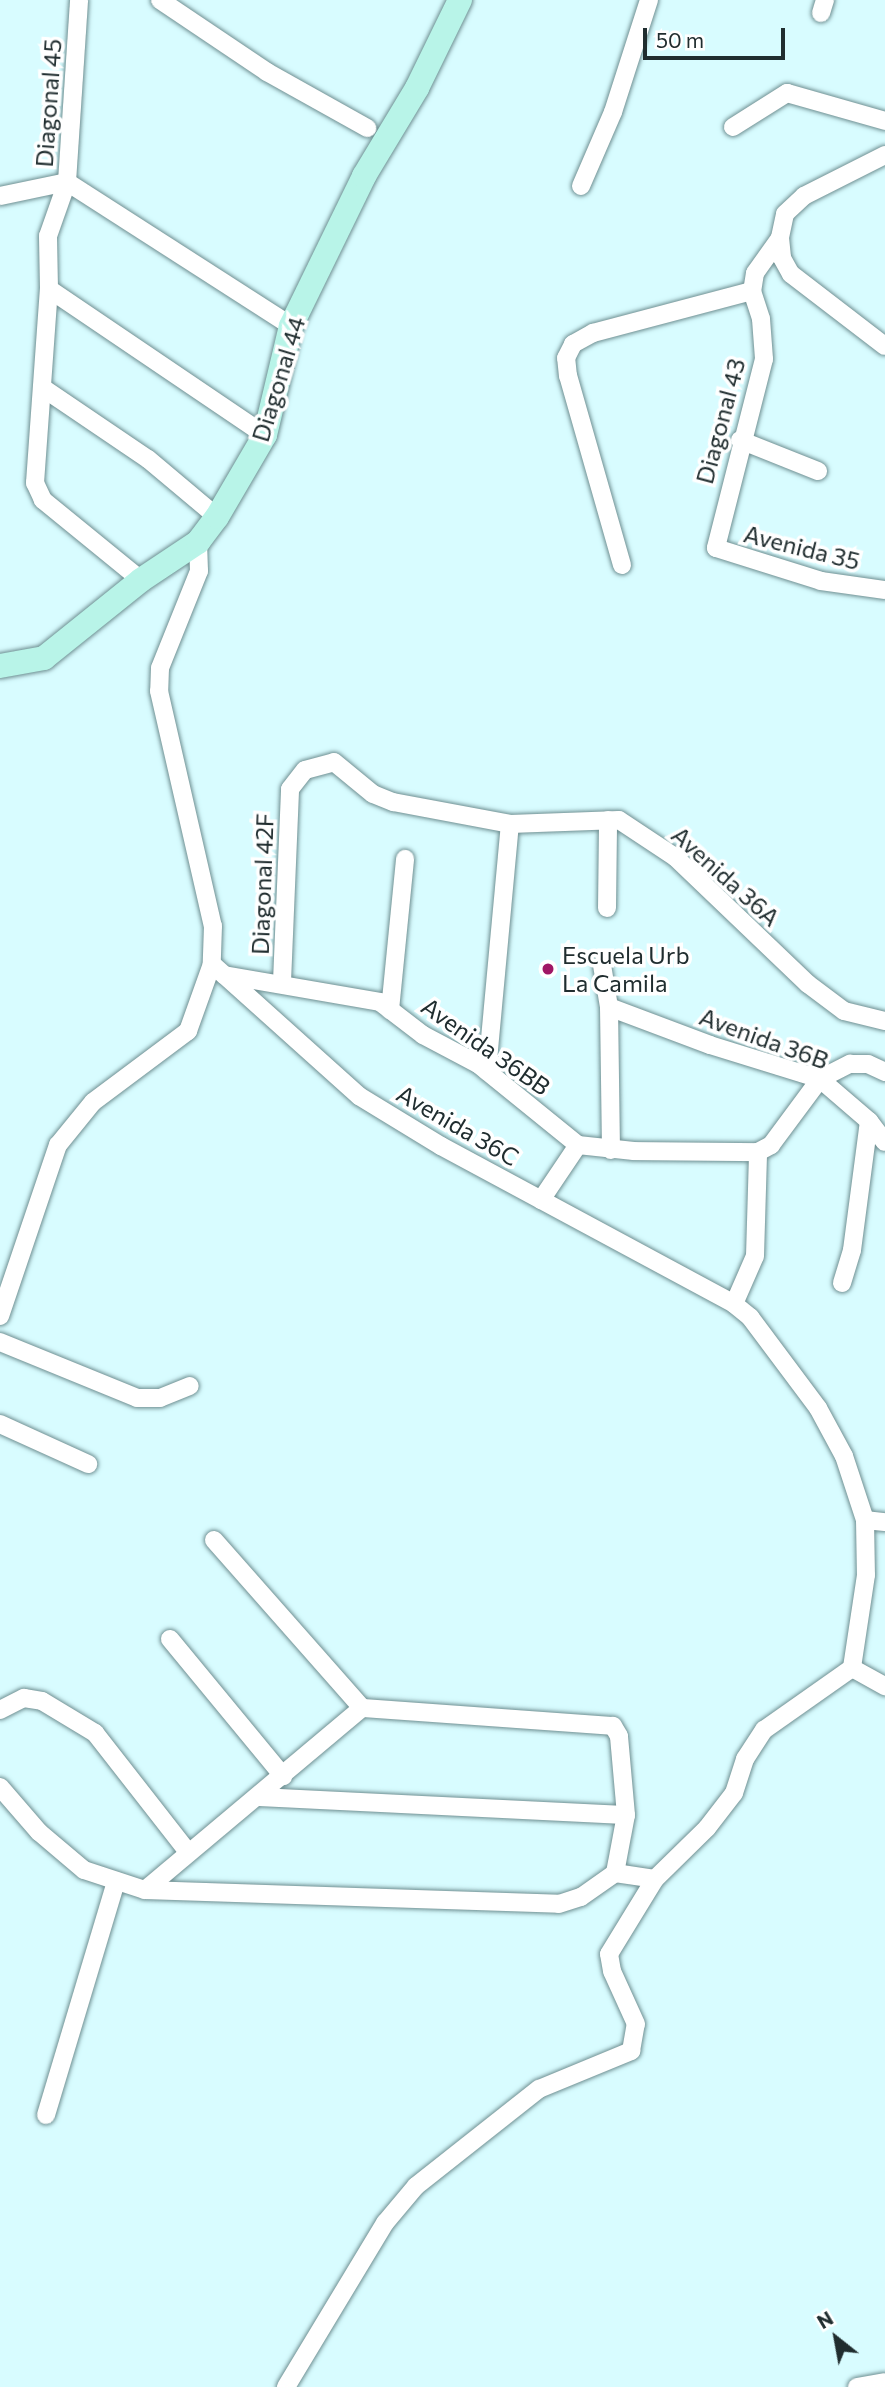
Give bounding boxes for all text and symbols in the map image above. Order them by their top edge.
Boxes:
scale bar [647,14,789,58]
text: 50 m [656,27,704,52]
street label: Diagonal 45 [29,38,67,168]
street label: Diagonal 44 [245,313,311,445]
street label: Diagonal 43 [689,355,751,487]
street label: Avenida 35 [741,519,863,575]
street label: Diagonal 42F [245,813,279,955]
street label: Avenida 36A [666,820,786,932]
place label: Escuela Urb La Camila [562,941,690,997]
marker: Escuela Urb La Camila [540,961,556,977]
street label: Avenida 36BB [416,991,556,1101]
street label: Avenida 36B [696,1001,832,1075]
street label: Avenida 36C [392,1079,524,1171]
north arrow [801,2303,871,2373]
text: N [813,2306,837,2333]

